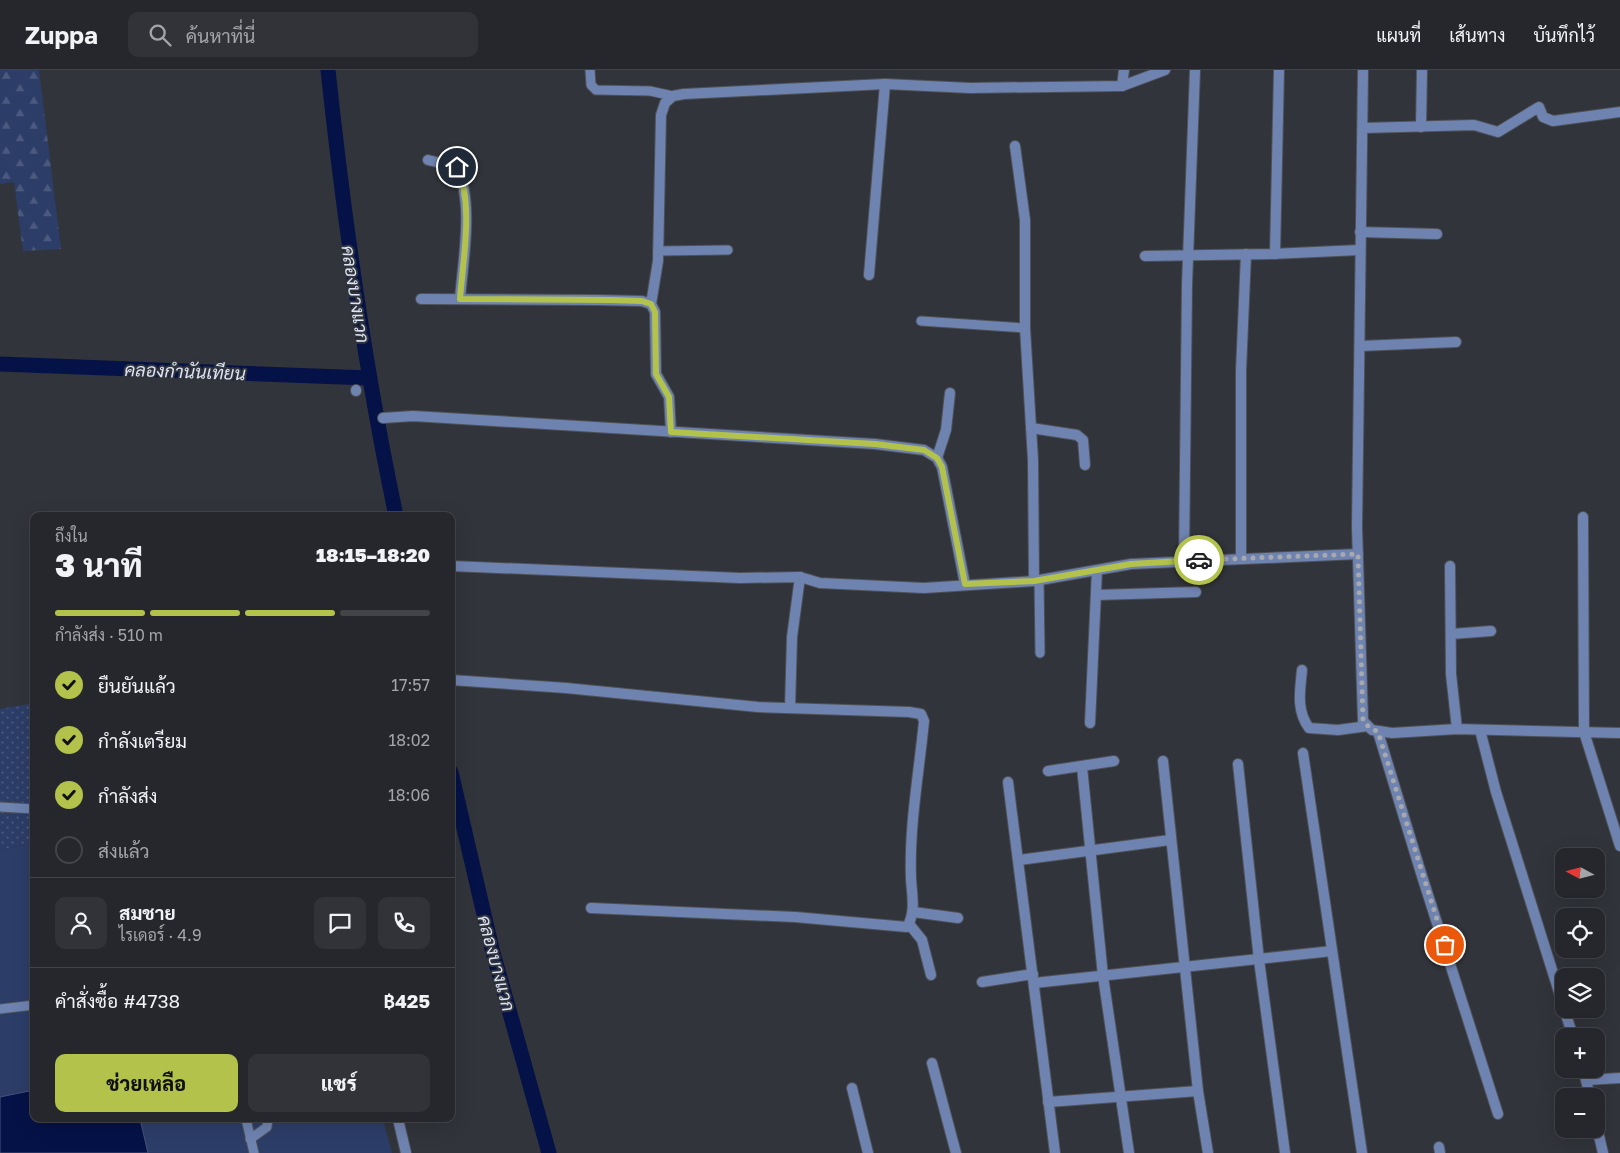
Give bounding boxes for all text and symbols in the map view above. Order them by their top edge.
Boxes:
search box [128,12,478,57]
text: Zuppa [25,20,98,49]
icon: search [146,21,174,49]
text: ค้นหาที่นี่ [186,24,255,47]
text: แผนที่ [1376,24,1421,46]
text: เส้นทาง [1449,24,1505,46]
text: บันทึกไว้ [1533,24,1595,46]
pin [436,146,478,188]
icon: home [443,153,471,181]
water label: คลองบางแวก [337,244,375,344]
water label: คลองกำนันเทียน [124,357,247,384]
text: ถึงใน [55,526,88,546]
courier [1174,535,1224,585]
text: 18:15–18:20 [316,543,430,566]
text: 3 นาที [55,546,143,584]
icon: car [1185,546,1213,574]
text: กำลังส่ง · 510 m [55,625,163,645]
icon: check [55,671,83,699]
text: ยืนยันแล้ว [98,674,176,697]
text: 17:57 [391,675,430,695]
icon: check [55,726,83,754]
text: กำลังเตรียม [98,729,187,752]
text: 18:02 [388,730,430,750]
icon: check [55,781,83,809]
text: กำลังส่ง [98,784,157,807]
text: 18:06 [388,785,430,805]
text: ส่งแล้ว [98,839,149,862]
north arrow [1555,848,1605,898]
map controls [1555,848,1605,1138]
button: person [55,897,107,949]
button: chat [314,897,366,949]
button: phone [378,897,430,949]
text: สมชาย [119,901,176,924]
button: locate [1555,908,1605,958]
water label: คลองบางแวก [474,913,520,1013]
pin [1424,924,1466,966]
text: ไรเดอร์ · 4.9 [119,925,202,945]
icon: bag [1431,931,1459,959]
button: layers [1555,968,1605,1018]
text: คำสั่งซื้อ #4738 [55,989,180,1012]
text: ฿425 [383,989,430,1012]
button: + [1555,1028,1605,1078]
button: ช่วยเหลือ [55,1054,238,1112]
button: แชร์ [248,1054,430,1112]
button: − [1555,1088,1605,1138]

